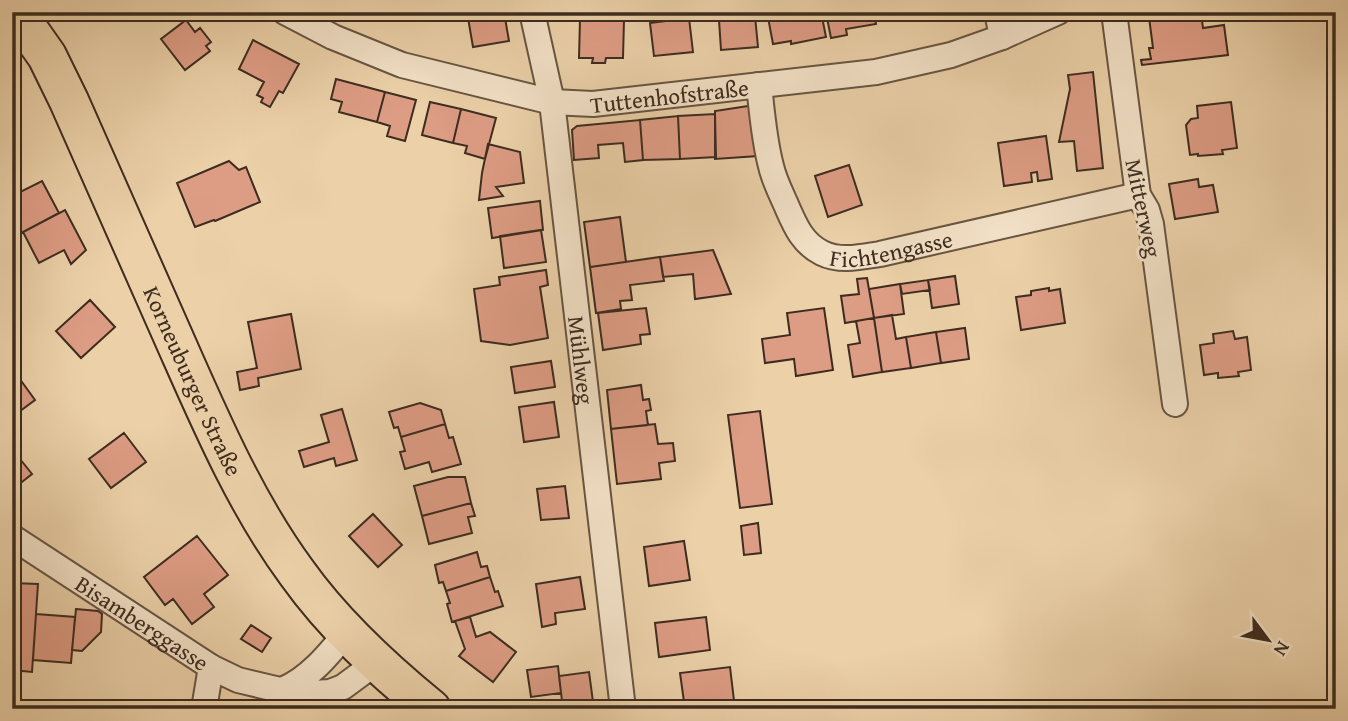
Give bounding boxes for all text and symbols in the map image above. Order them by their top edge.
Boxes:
street label: Tuttenhofstraße [588,70,750,121]
street label: Mitterweg [1117,156,1171,261]
street label: Fichtengasse [828,222,955,275]
street label: Korneuburger Straße [136,280,251,481]
street label: Mühlweg [561,314,604,407]
street label: Bisamberggasse [69,567,216,678]
north arrow [1232,606,1302,676]
text: N [1267,636,1298,662]

